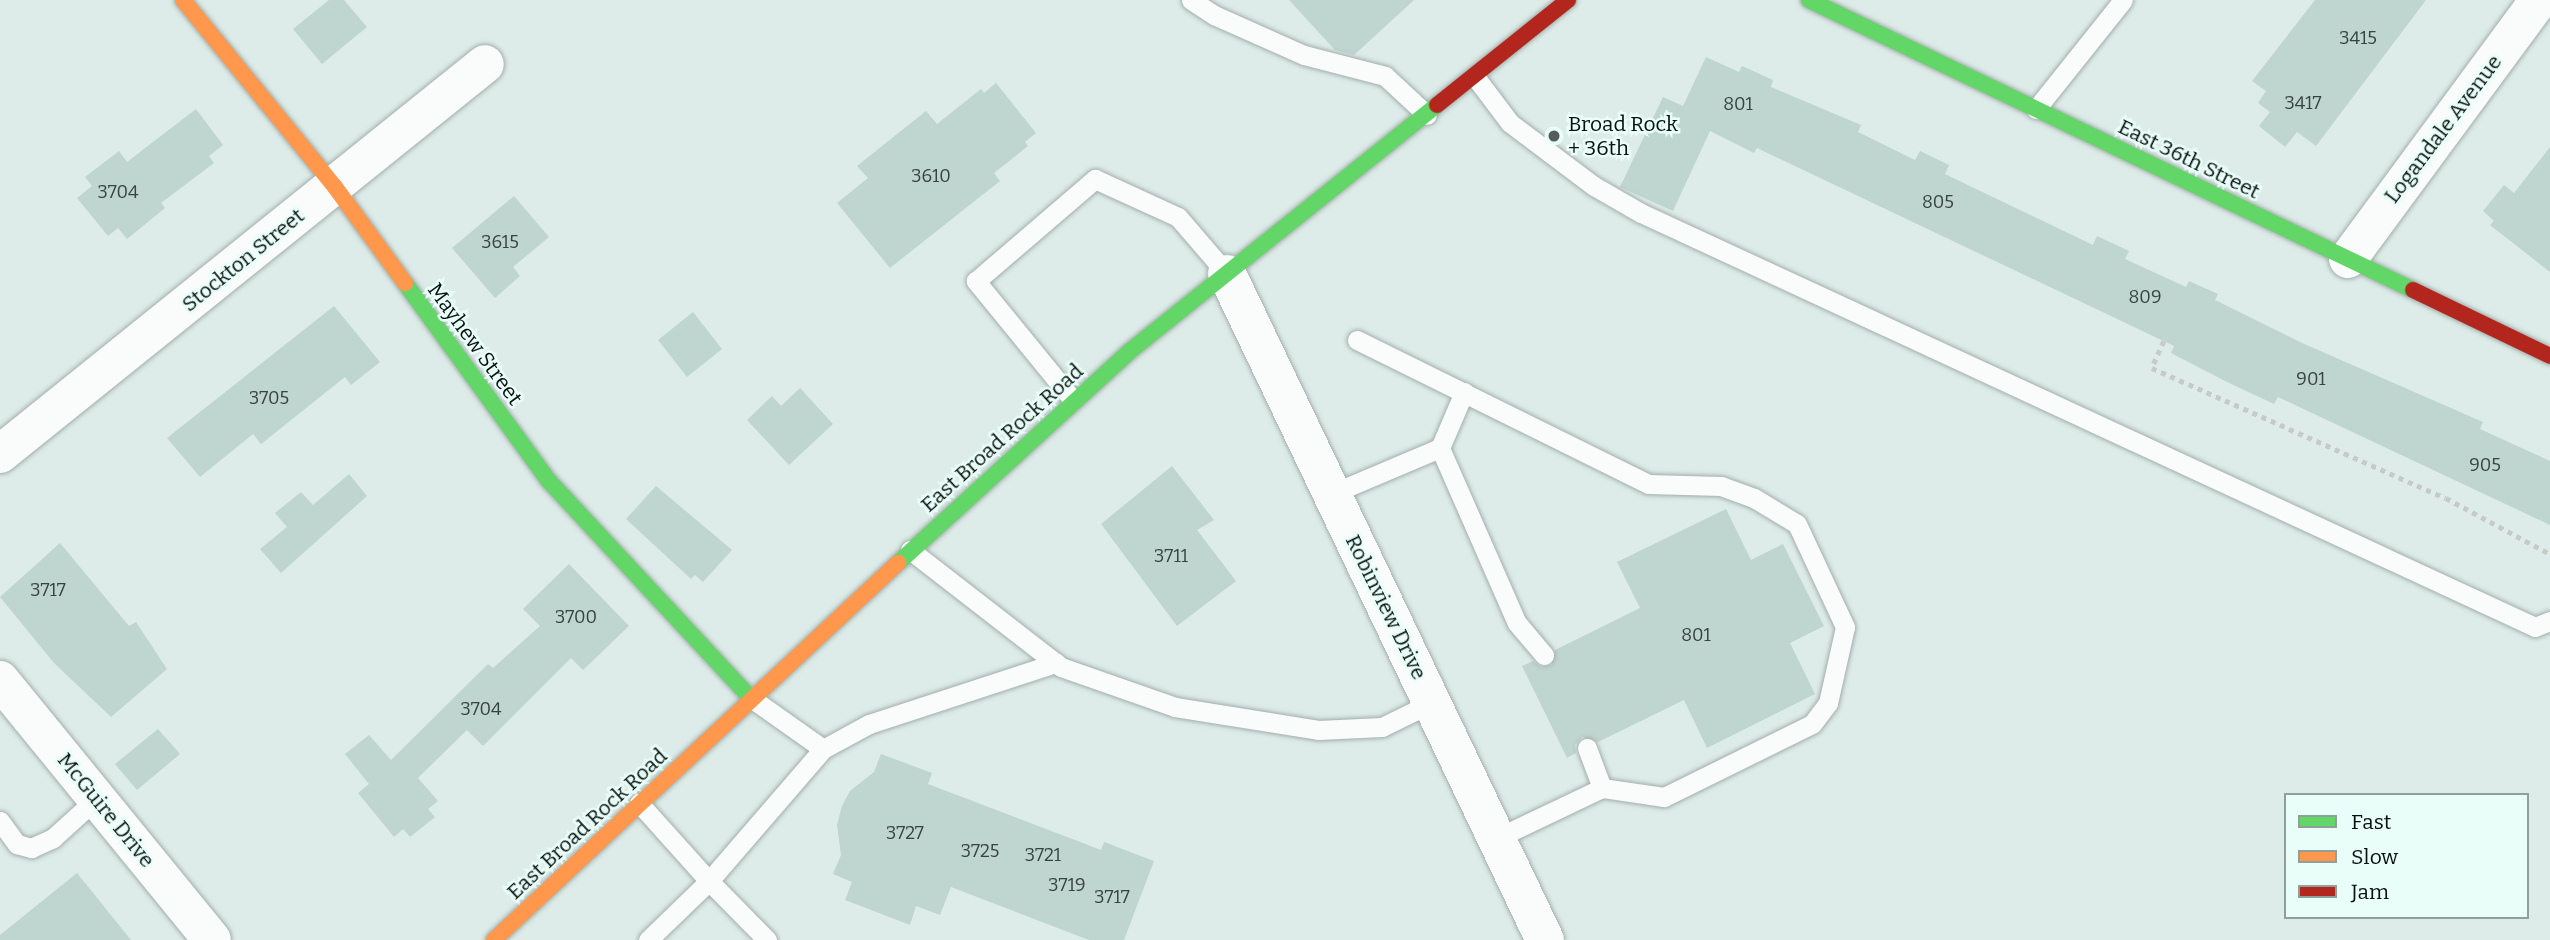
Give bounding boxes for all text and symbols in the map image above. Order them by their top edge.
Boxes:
house number: 3415 [2339,27,2377,49]
street label: Logandale Avenue [2379,50,2507,208]
house number: 3417 [2285,92,2321,114]
house number: 801 [1723,93,1753,115]
place label: Broad Rock + 36th [1568,111,1678,161]
street label: East 36th Street [2114,114,2264,204]
marker: Broad Rock + 36th [1546,128,1562,144]
house number: 3610 [911,165,951,187]
house number: 3704 [97,181,139,203]
house number: 805 [1922,191,1954,213]
street label: Stockton Street [177,203,309,317]
house number: 3615 [481,231,519,253]
street label: Mayhew Street [422,278,528,410]
house number: 809 [2129,286,2161,308]
street label: East Broad Rock Road [916,359,1088,517]
house number: 901 [2296,368,2326,390]
house number: 3705 [249,387,289,409]
house number: 905 [2469,454,2501,476]
street label: Robinview Drive [1340,531,1432,683]
house number: 3711 [1154,545,1188,567]
house number: 3717 [30,579,66,601]
house number: 3700 [555,606,597,628]
house number: 801 [1681,624,1711,646]
house number: 3704 [460,698,502,720]
street label: East Broad Rock Road [502,743,672,905]
street label: McGuire Drive [52,748,160,872]
legend [2284,793,2529,919]
text: Fast [2351,809,2391,835]
house number: 3727 [886,822,924,844]
house number: 3725 [961,840,999,862]
house number: 3721 [1025,844,1061,866]
text: Slow [2351,844,2398,870]
house number: 3719 [1048,874,1086,896]
text: Jam [2351,879,2389,905]
house number: 3717 [1094,886,1130,908]

